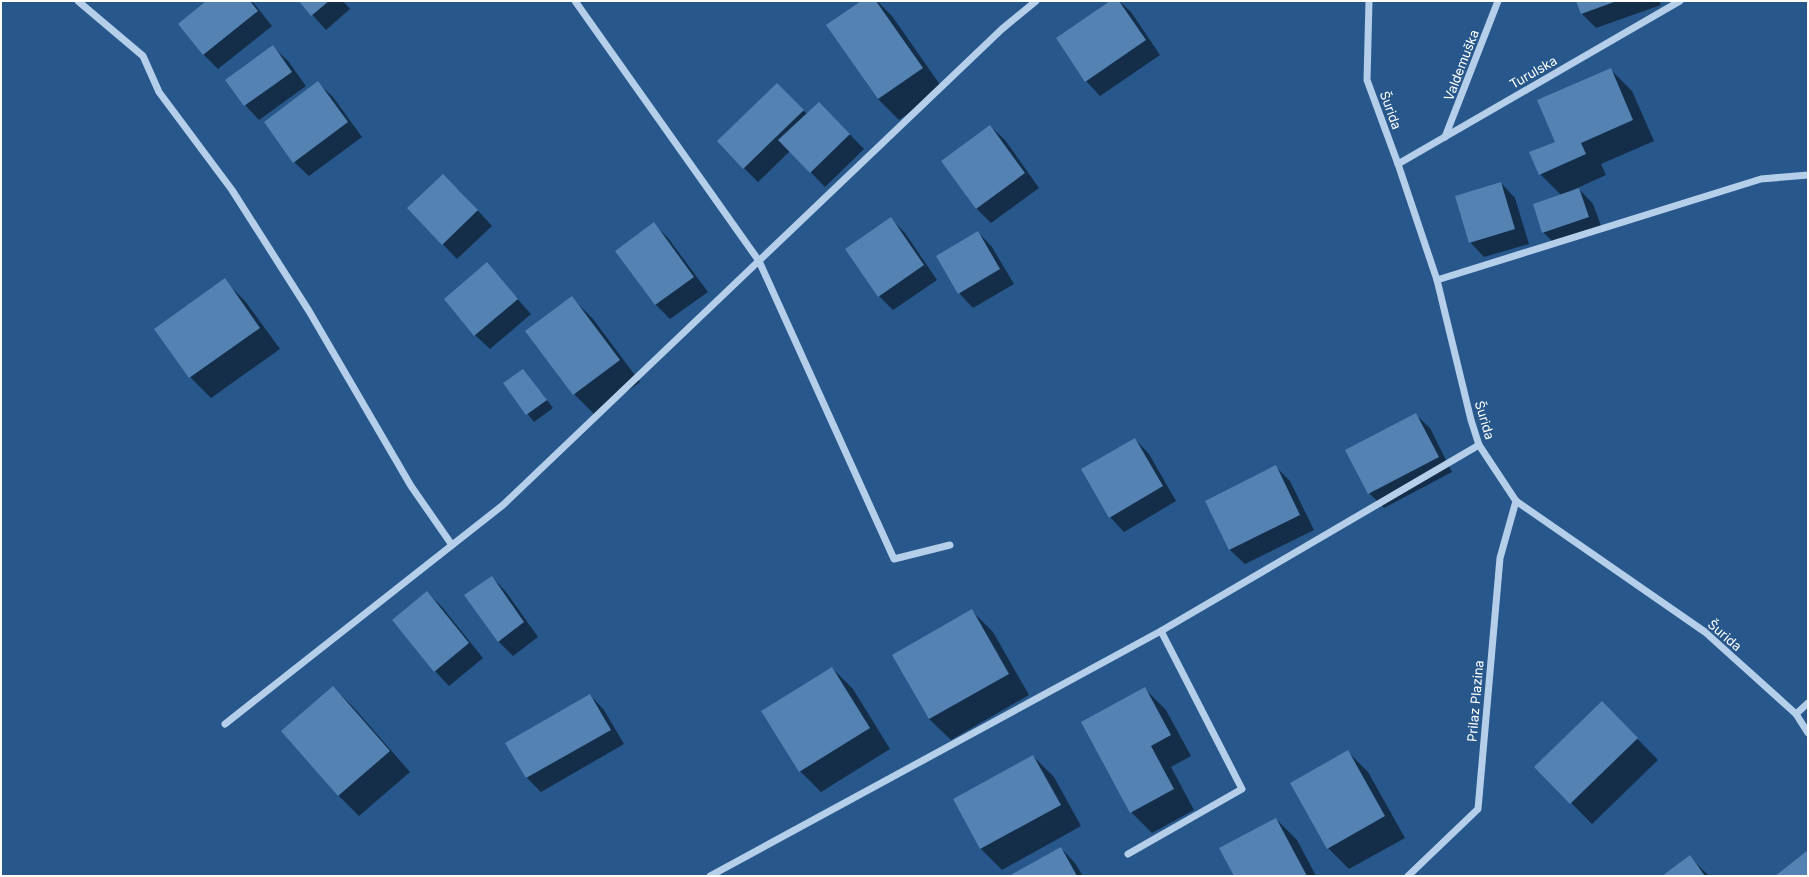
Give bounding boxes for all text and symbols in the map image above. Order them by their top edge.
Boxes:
street label: Valdemuška [1440,27,1482,103]
street label: Turulska [1506,52,1560,92]
street label: Šurida [1377,89,1405,131]
street label: Šurida [1472,399,1498,441]
street label: Šurida [1705,616,1745,654]
street label: Prilaz Plazina [1463,660,1487,742]

